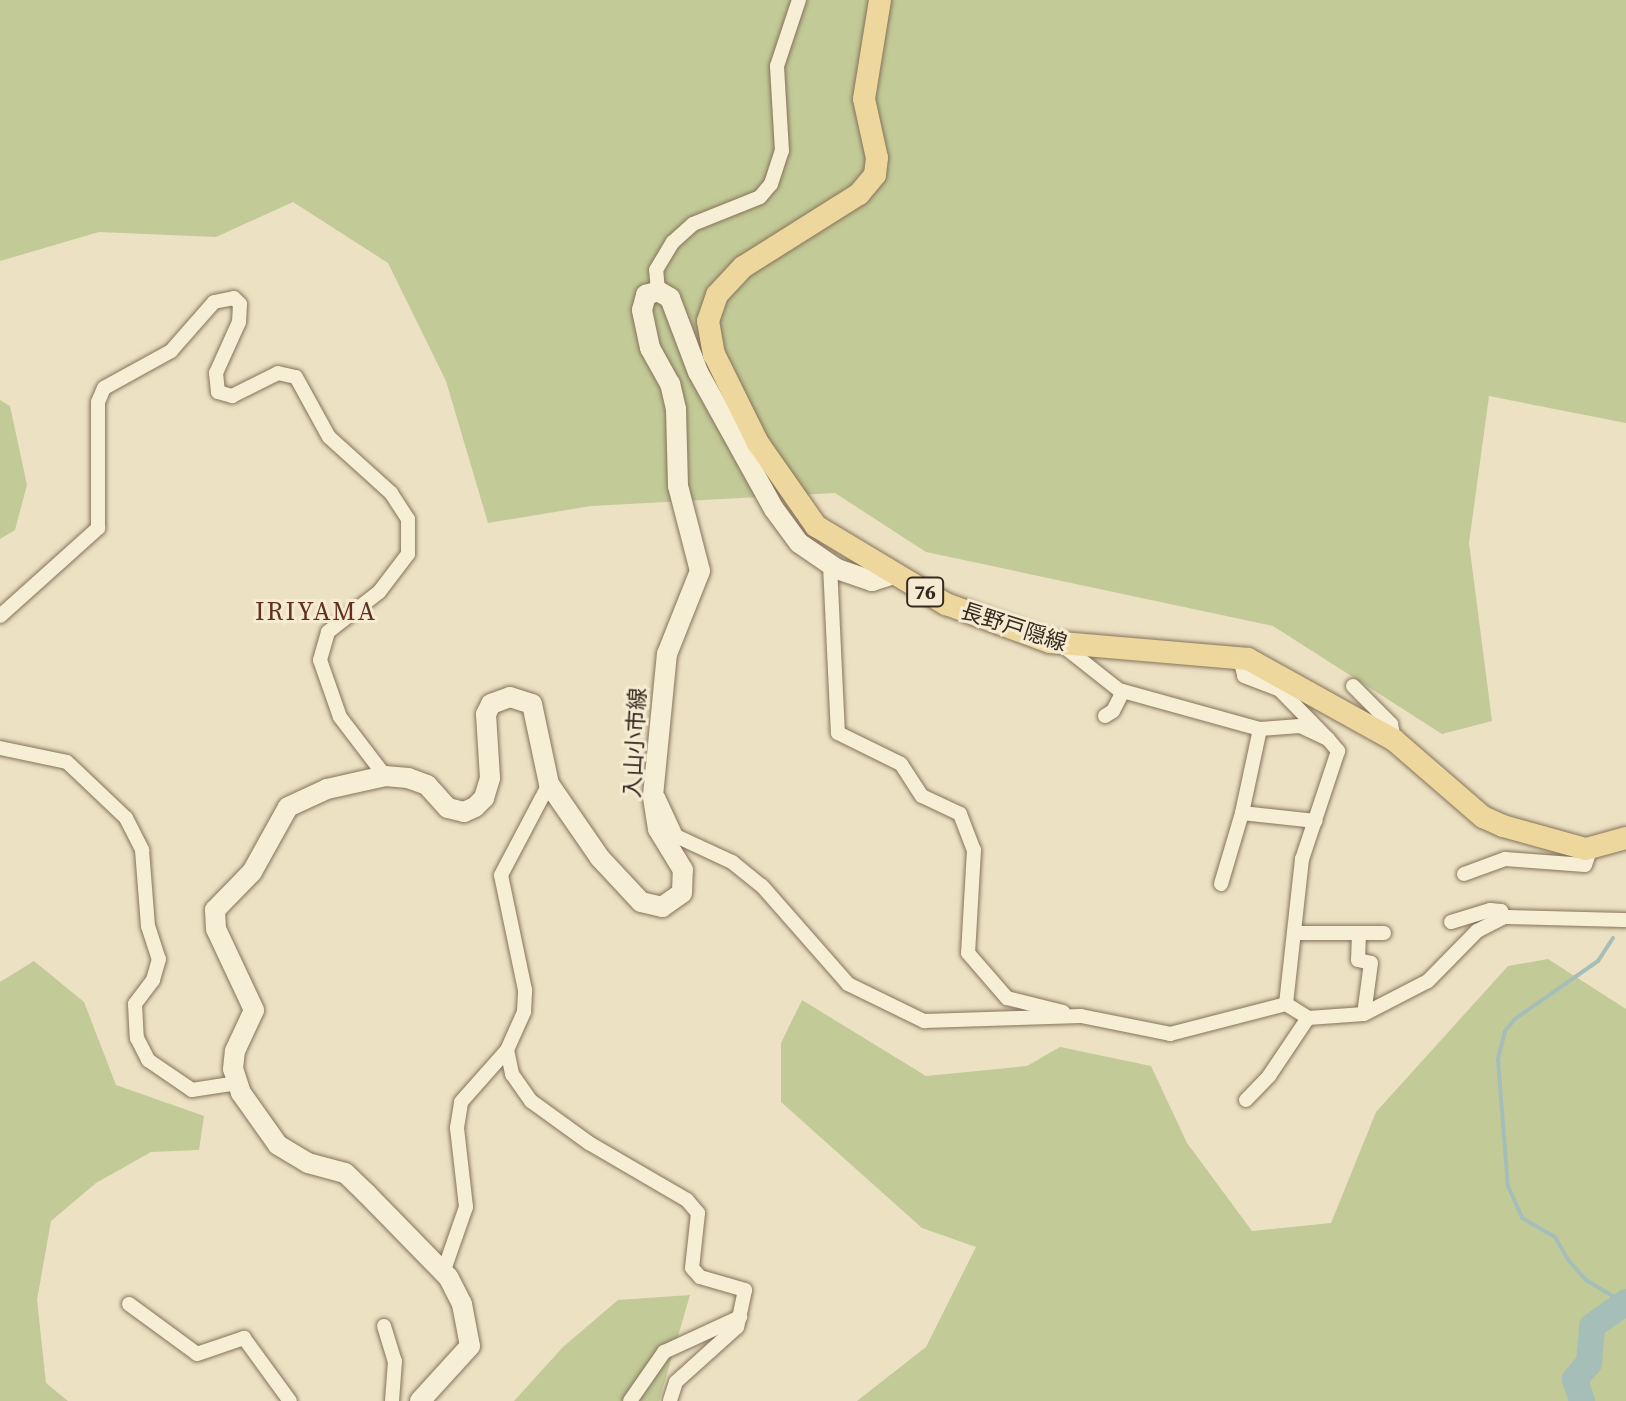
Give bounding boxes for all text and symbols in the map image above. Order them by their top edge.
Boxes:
road number: 76 [905,576,945,608]
district label: IRIYAMA [255,596,377,628]
street label: 長野戸隠線 [958,597,1070,657]
street label: 入山小市線 [619,687,651,799]

